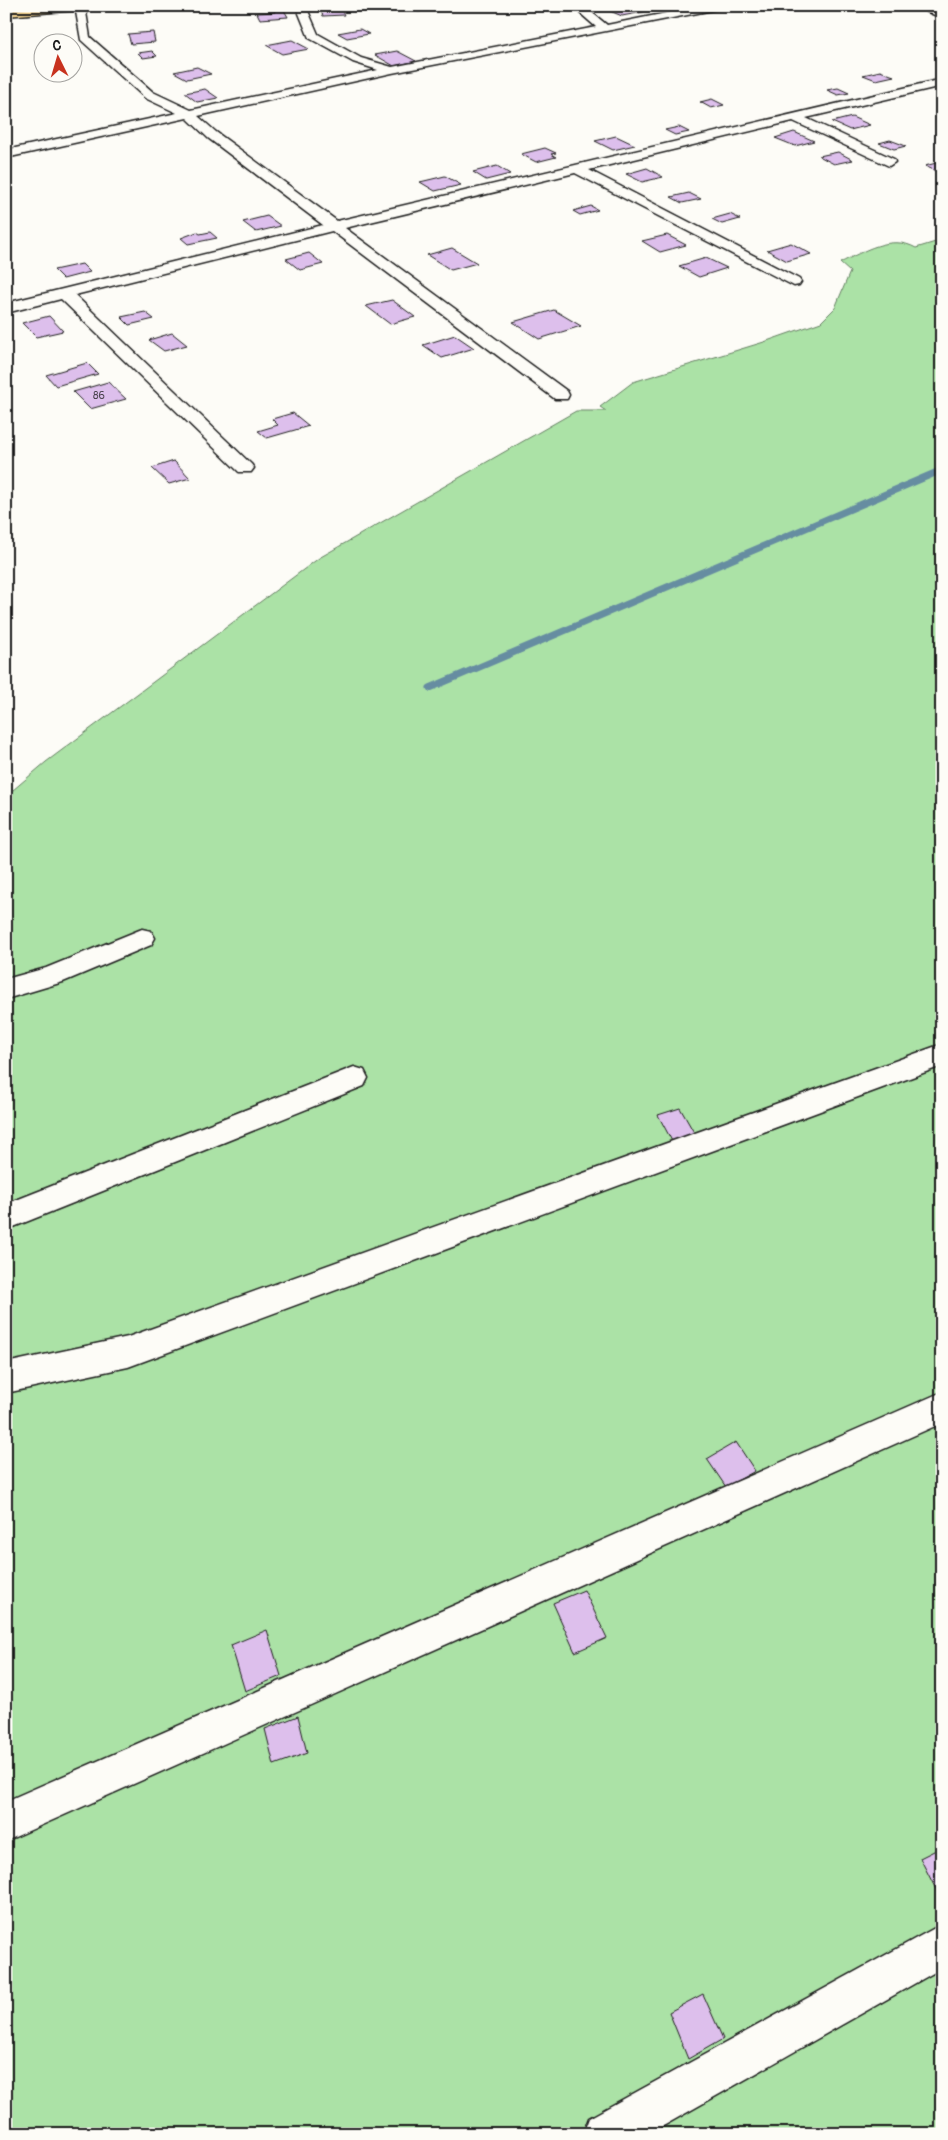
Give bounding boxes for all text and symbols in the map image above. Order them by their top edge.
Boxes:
north arrow [32,32,82,82]
text: С [52,37,62,54]
house number: 86 [93,389,105,402]

